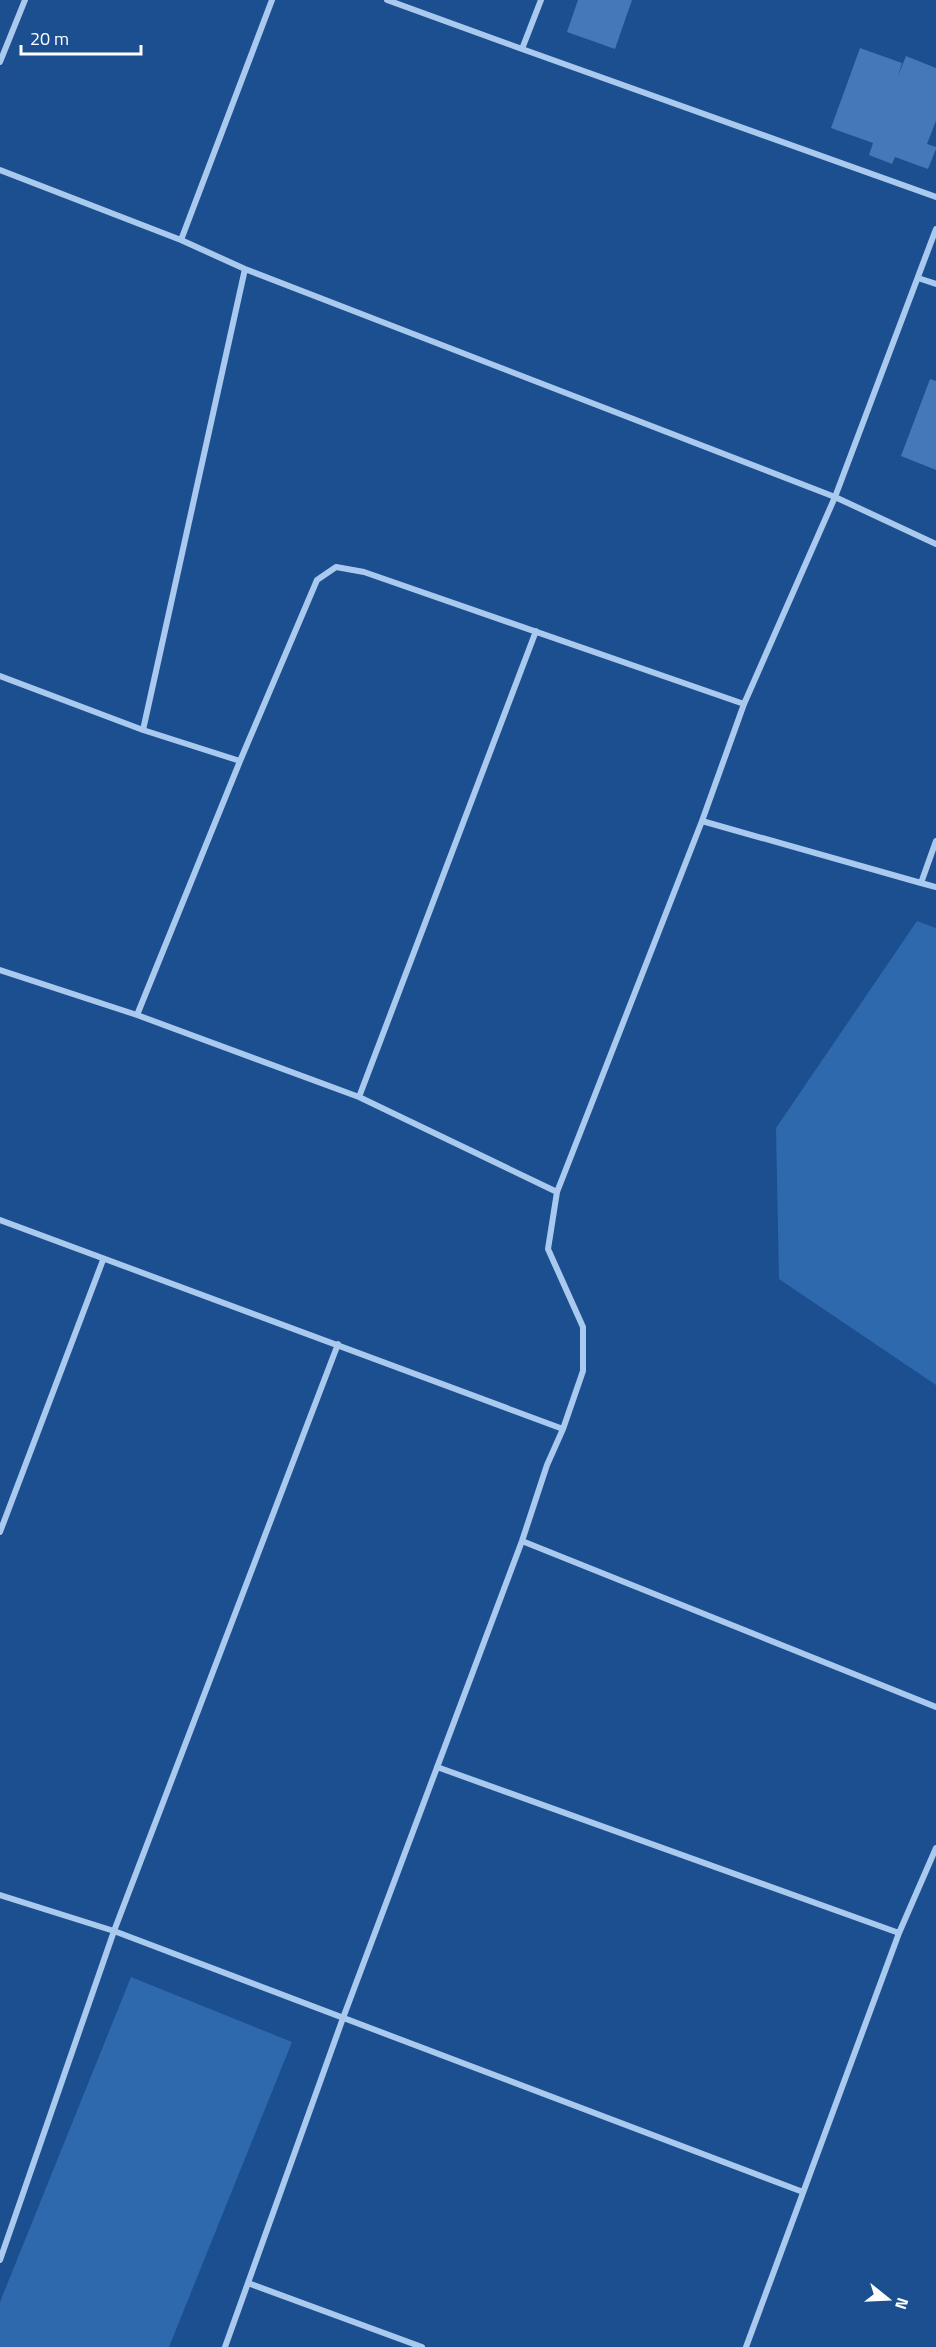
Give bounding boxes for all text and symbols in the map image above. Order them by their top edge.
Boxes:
scale bar [21,18,141,56]
text: 20 m [30,25,69,52]
north arrow [858,2269,918,2329]
text: N [889,2295,915,2313]

